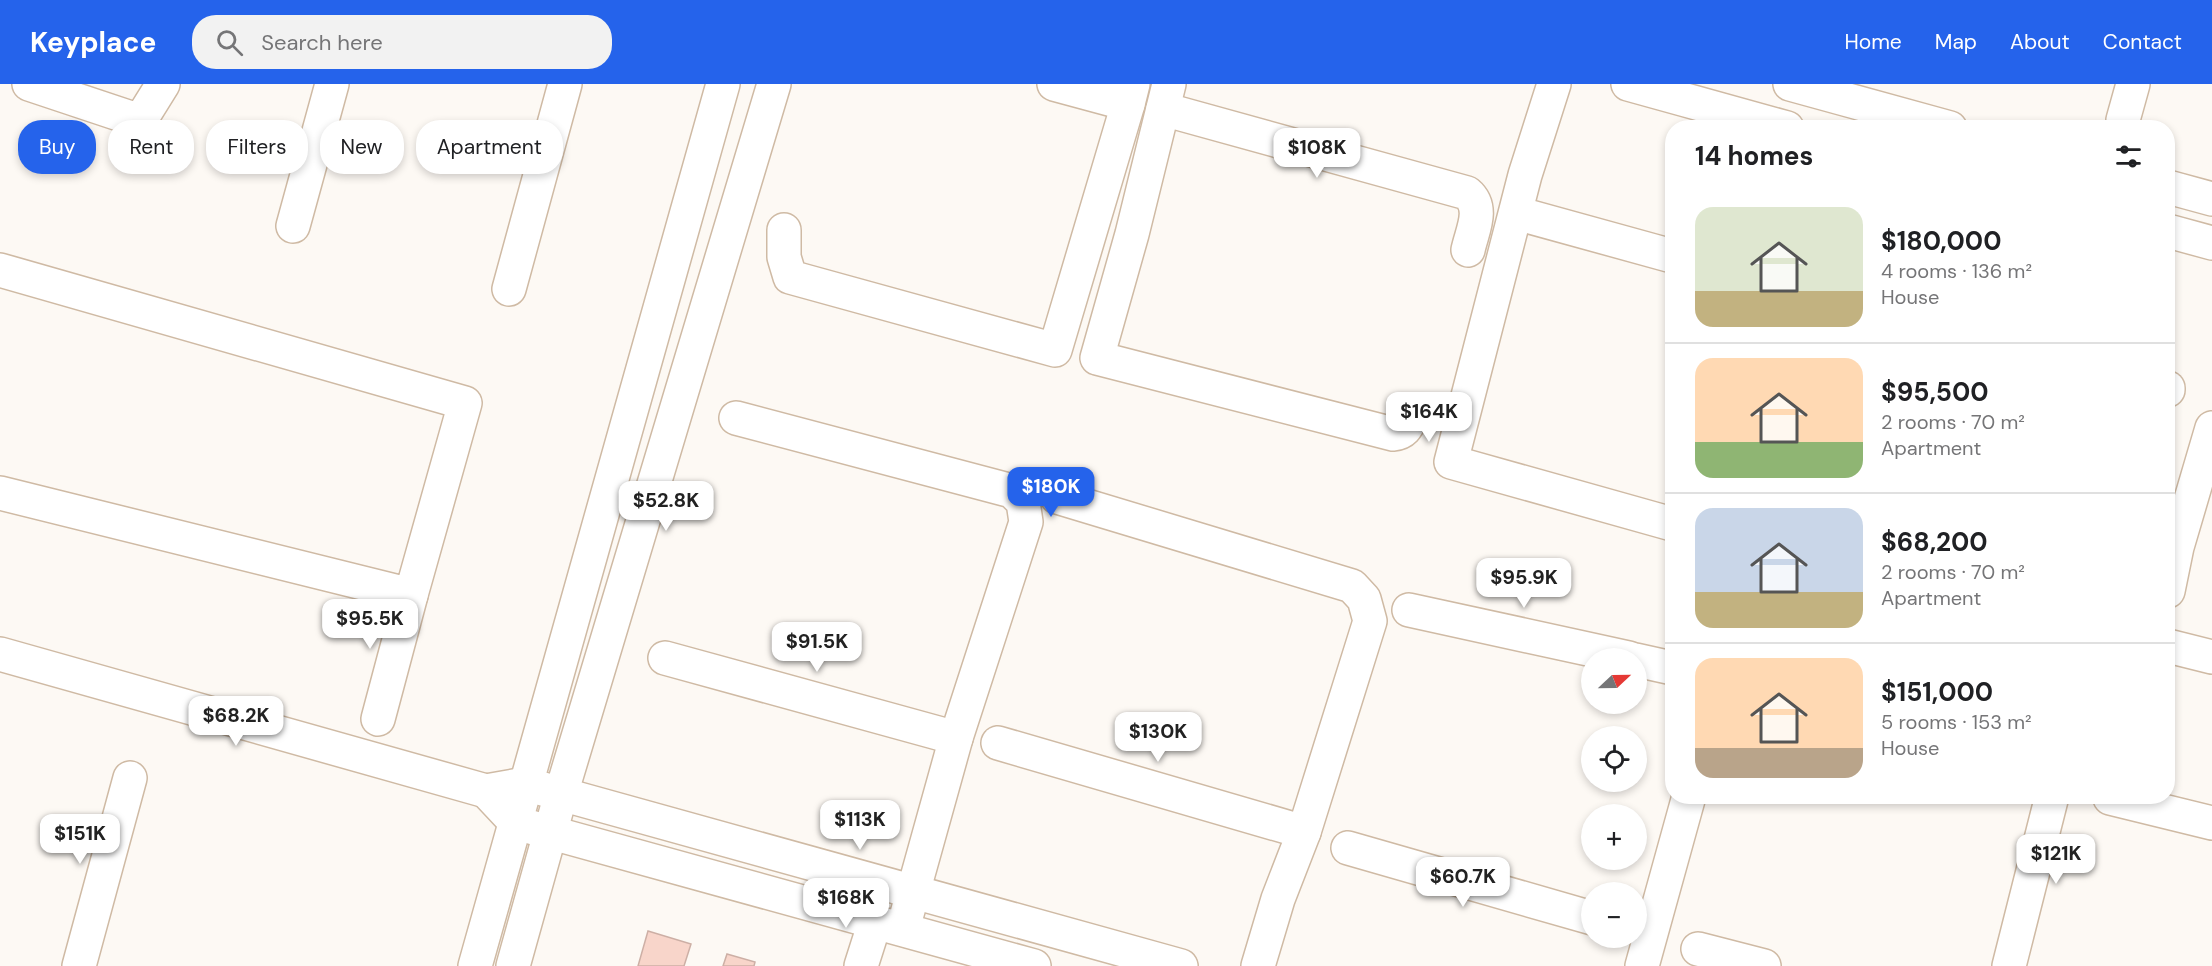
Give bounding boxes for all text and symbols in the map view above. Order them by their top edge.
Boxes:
search box [192,15,612,69]
text: Keyplace [30,24,156,61]
icon: search [213,26,246,59]
text: Search here [261,28,383,57]
text: Home [1844,28,1902,56]
text: Map [1935,28,1977,56]
text: About [2010,28,2070,56]
text: Contact [2103,28,2182,56]
chip: Buy [18,120,96,174]
chip: Rent [108,120,194,174]
chip: Filters [206,120,308,174]
chip: New [320,120,404,174]
chip: Apartment [416,120,563,174]
pin: $108K [1275,128,1359,179]
text: $108K [1287,134,1347,160]
text: 14 homes [1695,139,1813,173]
icon: filters [2112,140,2145,173]
text: $180,000 [1881,224,2001,258]
icon: home [1743,231,1815,303]
text: 4 rooms · 136 m² [1881,258,2032,284]
text: House [1881,284,1939,310]
text: $95,500 [1881,375,1989,409]
icon: home [1743,382,1815,454]
pin: $164K [1387,392,1471,443]
text: $164K [1400,398,1458,424]
text: 2 rooms · 70 m² [1881,409,2025,435]
text: Apartment [1881,435,1981,461]
pin: $180K [1009,467,1093,518]
text: $180K [1021,473,1081,499]
pin: $52.8K [617,481,715,532]
text: $52.8K [633,487,699,513]
text: $68,200 [1881,525,1988,559]
icon: home [1743,532,1815,604]
pin: $95.9K [1475,558,1573,609]
text: 2 rooms · 70 m² [1881,559,2025,585]
text: $95.9K [1490,564,1558,590]
text: Apartment [1881,585,1981,611]
pin: $95.5K [321,599,419,650]
text: $95.5K [336,605,404,631]
pin: $91.5K [768,622,866,673]
text: $91.5K [786,628,848,654]
north arrow [1581,648,1647,714]
map controls [1581,648,1647,948]
text: $151,000 [1881,675,1993,709]
icon: home [1743,682,1815,754]
pin: $68.2K [187,696,285,747]
text: $68.2K [202,702,270,728]
text: 5 rooms · 153 m² [1881,709,2032,735]
pin: $130K [1116,712,1200,763]
text: $130K [1129,718,1187,744]
button: locate [1581,726,1647,792]
text: House [1881,735,1939,761]
pin: $113K [818,800,902,851]
button: + [1581,804,1647,870]
text: $113K [834,806,886,832]
pin: $151K [38,814,122,865]
text: $151K [54,820,106,846]
pin: $121K [2014,834,2098,885]
text: $121K [2030,840,2082,866]
pin: $60.7K [1414,857,1512,908]
text: $60.7K [1430,863,1496,889]
pin: $168K [804,878,888,929]
button: − [1581,882,1647,948]
text: $168K [817,884,875,910]

